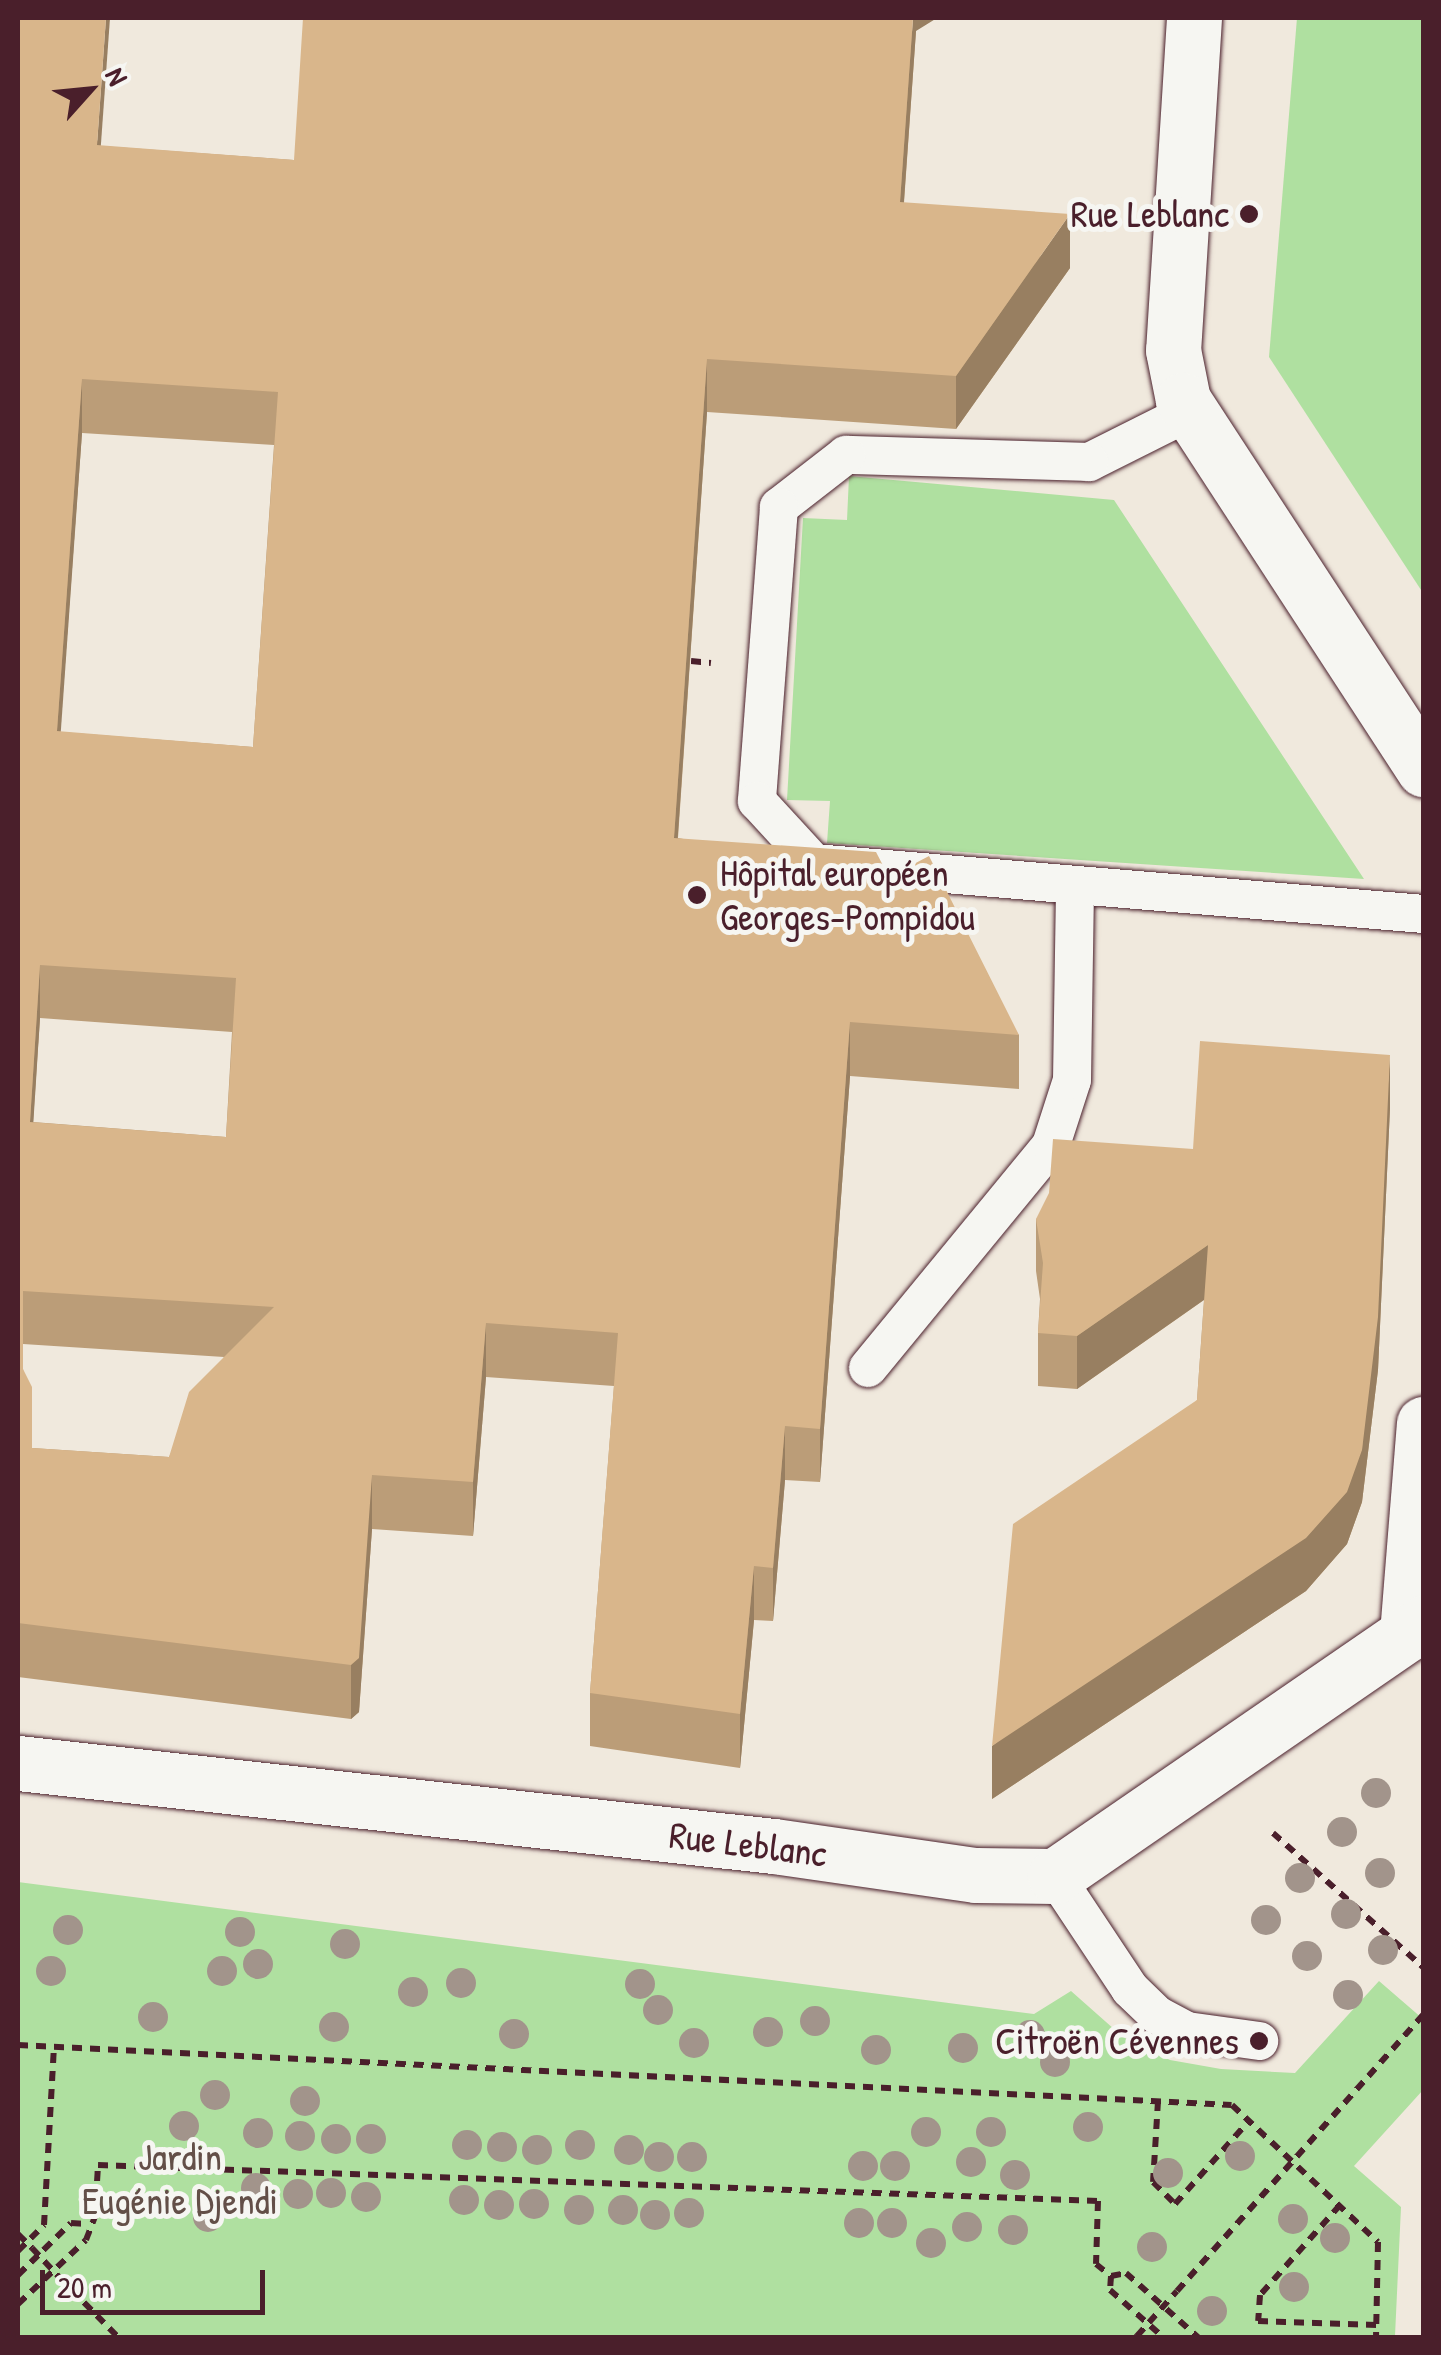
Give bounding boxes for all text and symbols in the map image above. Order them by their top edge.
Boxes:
north arrow [40,40,140,140]
text: N [96,61,137,92]
place label: Rue Leblanc [1071,191,1229,237]
marker: Rue Leblanc [1238,203,1260,225]
place label: Hôpital européen Georges-Pompidou [720,850,975,939]
marker: Hôpital européen Georges-Pompidou [684,882,710,908]
street label: Rue Leblanc [667,1812,829,1876]
place label: Citroën Cévennes [995,2018,1239,2064]
marker: Citroën Cévennes [1248,2030,1270,2052]
park label: Jardin Eugénie Djendi [82,2134,278,2224]
scale bar [45,2250,270,2312]
text: 20 m [57,2267,112,2307]

